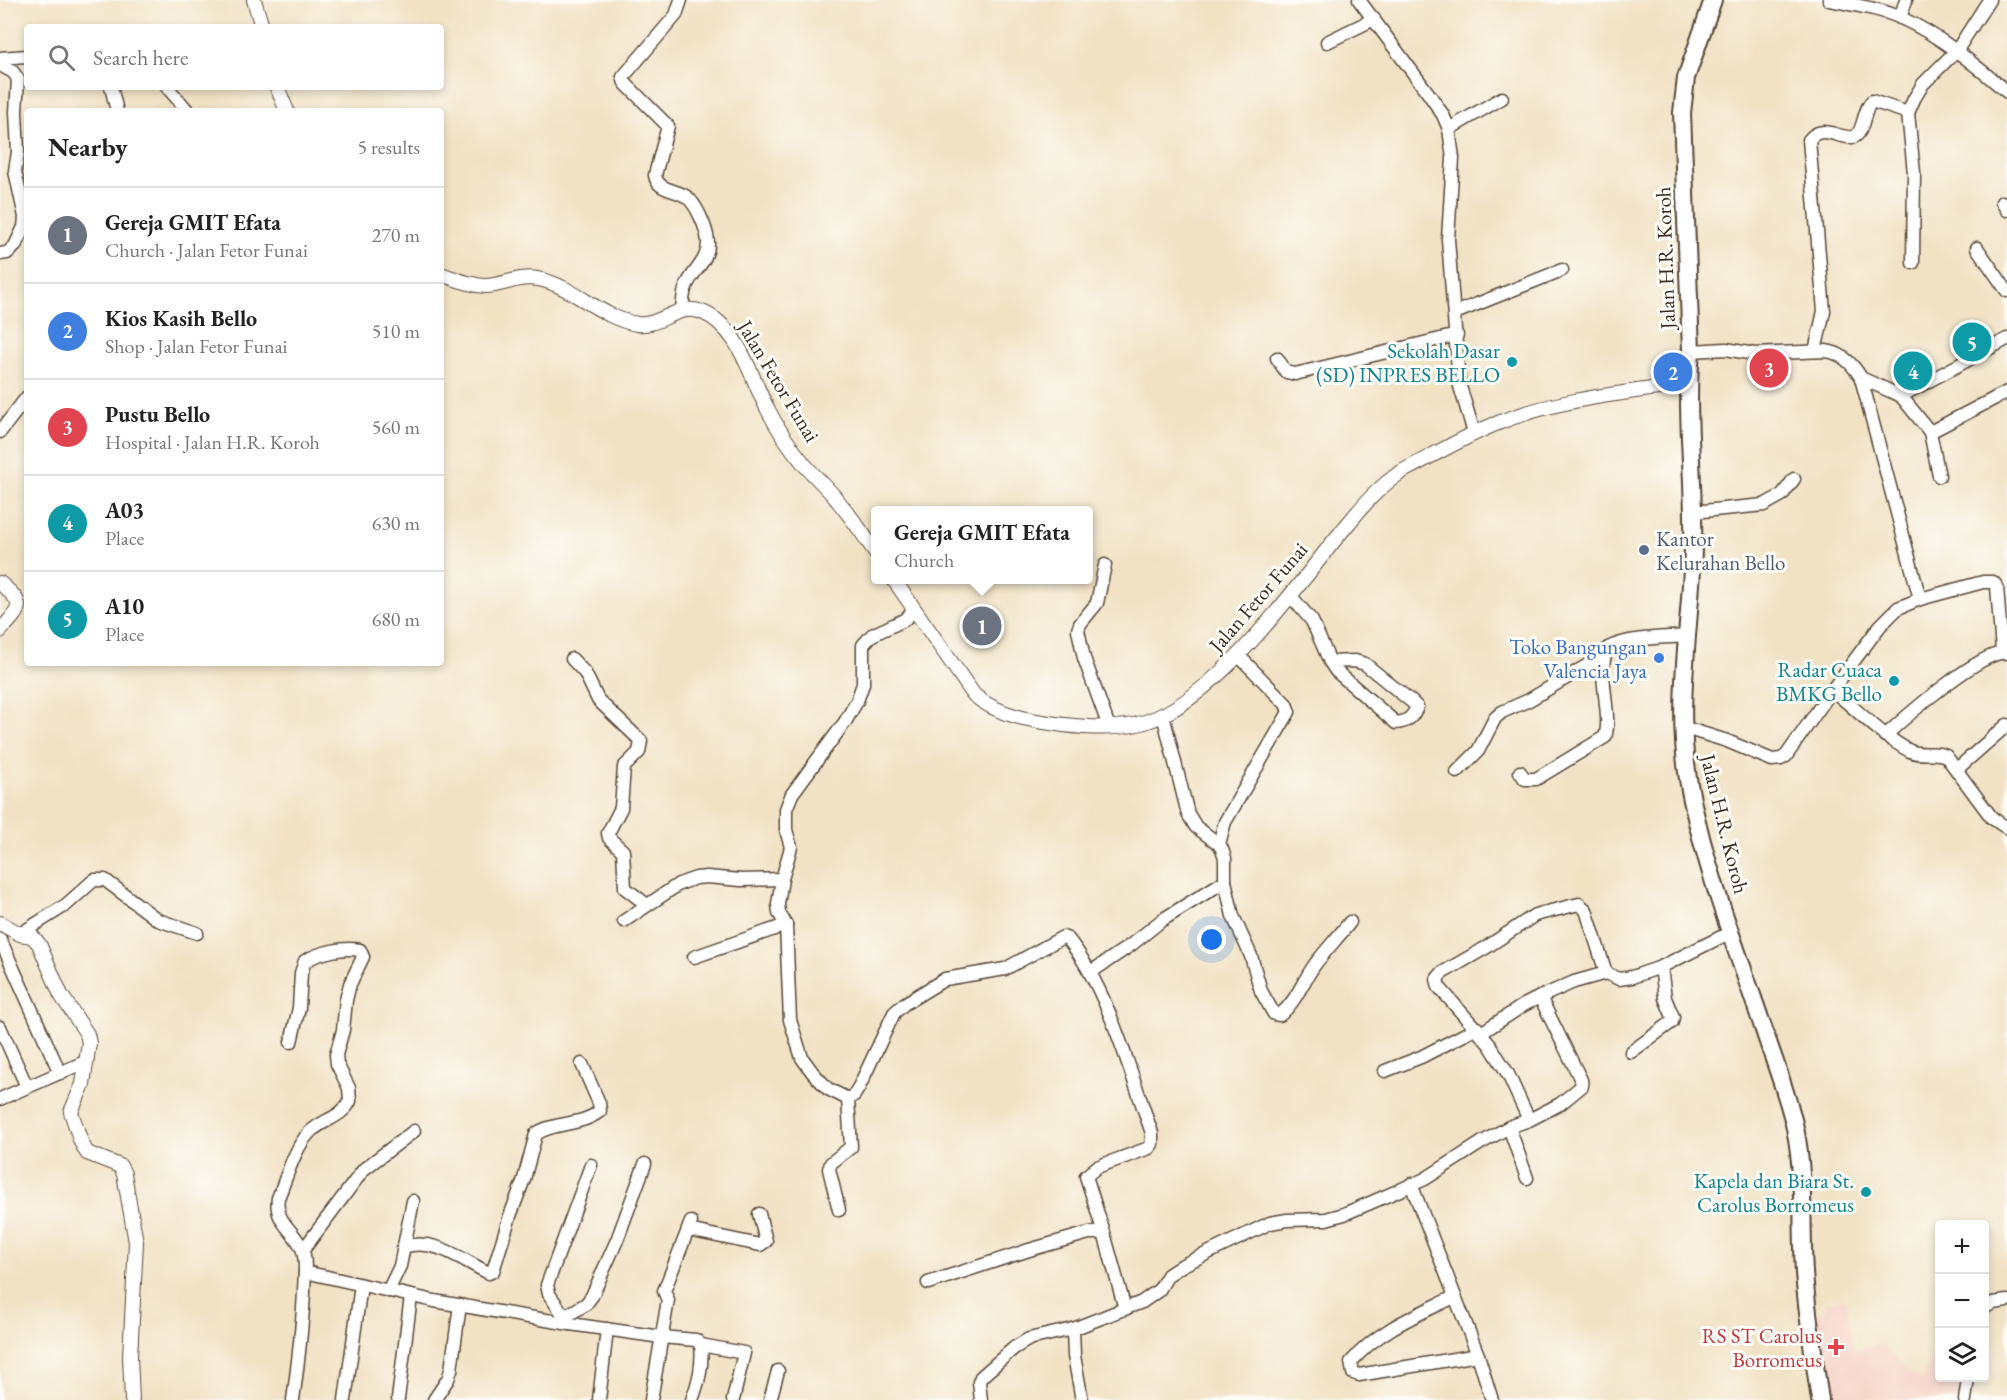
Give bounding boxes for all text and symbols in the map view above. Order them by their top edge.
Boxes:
search box [24,24,444,90]
icon: search [45,41,78,74]
text: Search here [93,43,188,72]
text: Nearby [48,130,128,164]
text: 5 results [357,134,420,160]
street label: Jalan H.R. Koroh [1649,186,1681,332]
text: Gereja GMIT Efata [105,208,281,237]
text: 1 [62,222,73,248]
text: 270 m [372,222,420,248]
text: Church · Jalan Fetor Funai [105,237,308,263]
text: Kios Kasih Bello [105,304,257,333]
street label: Jalan Fetor Funai [731,314,826,447]
text: 2 [62,318,73,344]
text: 510 m [372,318,420,344]
pin: 5 [1952,320,1992,364]
text: Shop · Jalan Fetor Funai [105,333,288,359]
place label: Sekolah Dasar (SD) INPRES BELLO [1316,337,1500,388]
pin: 3 [1750,346,1788,391]
pin: 4 [1894,348,1932,394]
pin: 2 [1654,350,1692,394]
marker: Sekolah Dasar (SD) INPRES BELLO [1505,355,1519,369]
text: Pustu Bello [105,400,210,429]
text: 3 [62,414,73,440]
text: 560 m [372,414,420,440]
text: Hospital · Jalan H.R. Koroh [105,429,320,455]
text: A03 [105,496,144,525]
popup [871,506,1093,584]
text: 4 [62,510,73,536]
text: 630 m [372,510,420,536]
text: Gereja GMIT Efata [894,518,1070,547]
text: Place [105,525,144,551]
place label: Kantor Kelurahan Bello [1656,525,1785,576]
street label: Jalan Fetor Funai [1202,536,1313,659]
marker: Kantor Kelurahan Bello [1637,543,1651,557]
text: Church [894,547,954,573]
text: A10 [105,592,144,621]
pin: 1 [962,604,1002,648]
text: 5 [62,606,73,632]
text: 680 m [372,606,420,632]
text: Place [105,621,144,647]
place label: Toko Bangungan Valencia Jaya [1509,633,1648,684]
marker: Toko Bangungan Valencia Jaya [1652,651,1666,665]
place label: Radar Cuaca BMKG Bello [1776,656,1883,707]
marker: Radar Cuaca BMKG Bello [1887,674,1901,688]
street label: Jalan H.R. Koroh [1694,750,1755,897]
your location [1197,925,1226,954]
place label: Kapela dan Biara St. Carolus Borromeus [1694,1167,1854,1218]
marker: Kapela dan Biara St. Carolus Borromeus [1859,1185,1873,1199]
map controls [1935,1220,1989,1382]
button: + [1935,1220,1989,1274]
button: − [1935,1274,1989,1328]
place label: RS ST Carolus Borromeus [1702,1322,1822,1373]
button: layers [1935,1328,1989,1382]
marker: RS ST Carolus Borromeus [1827,1338,1845,1356]

